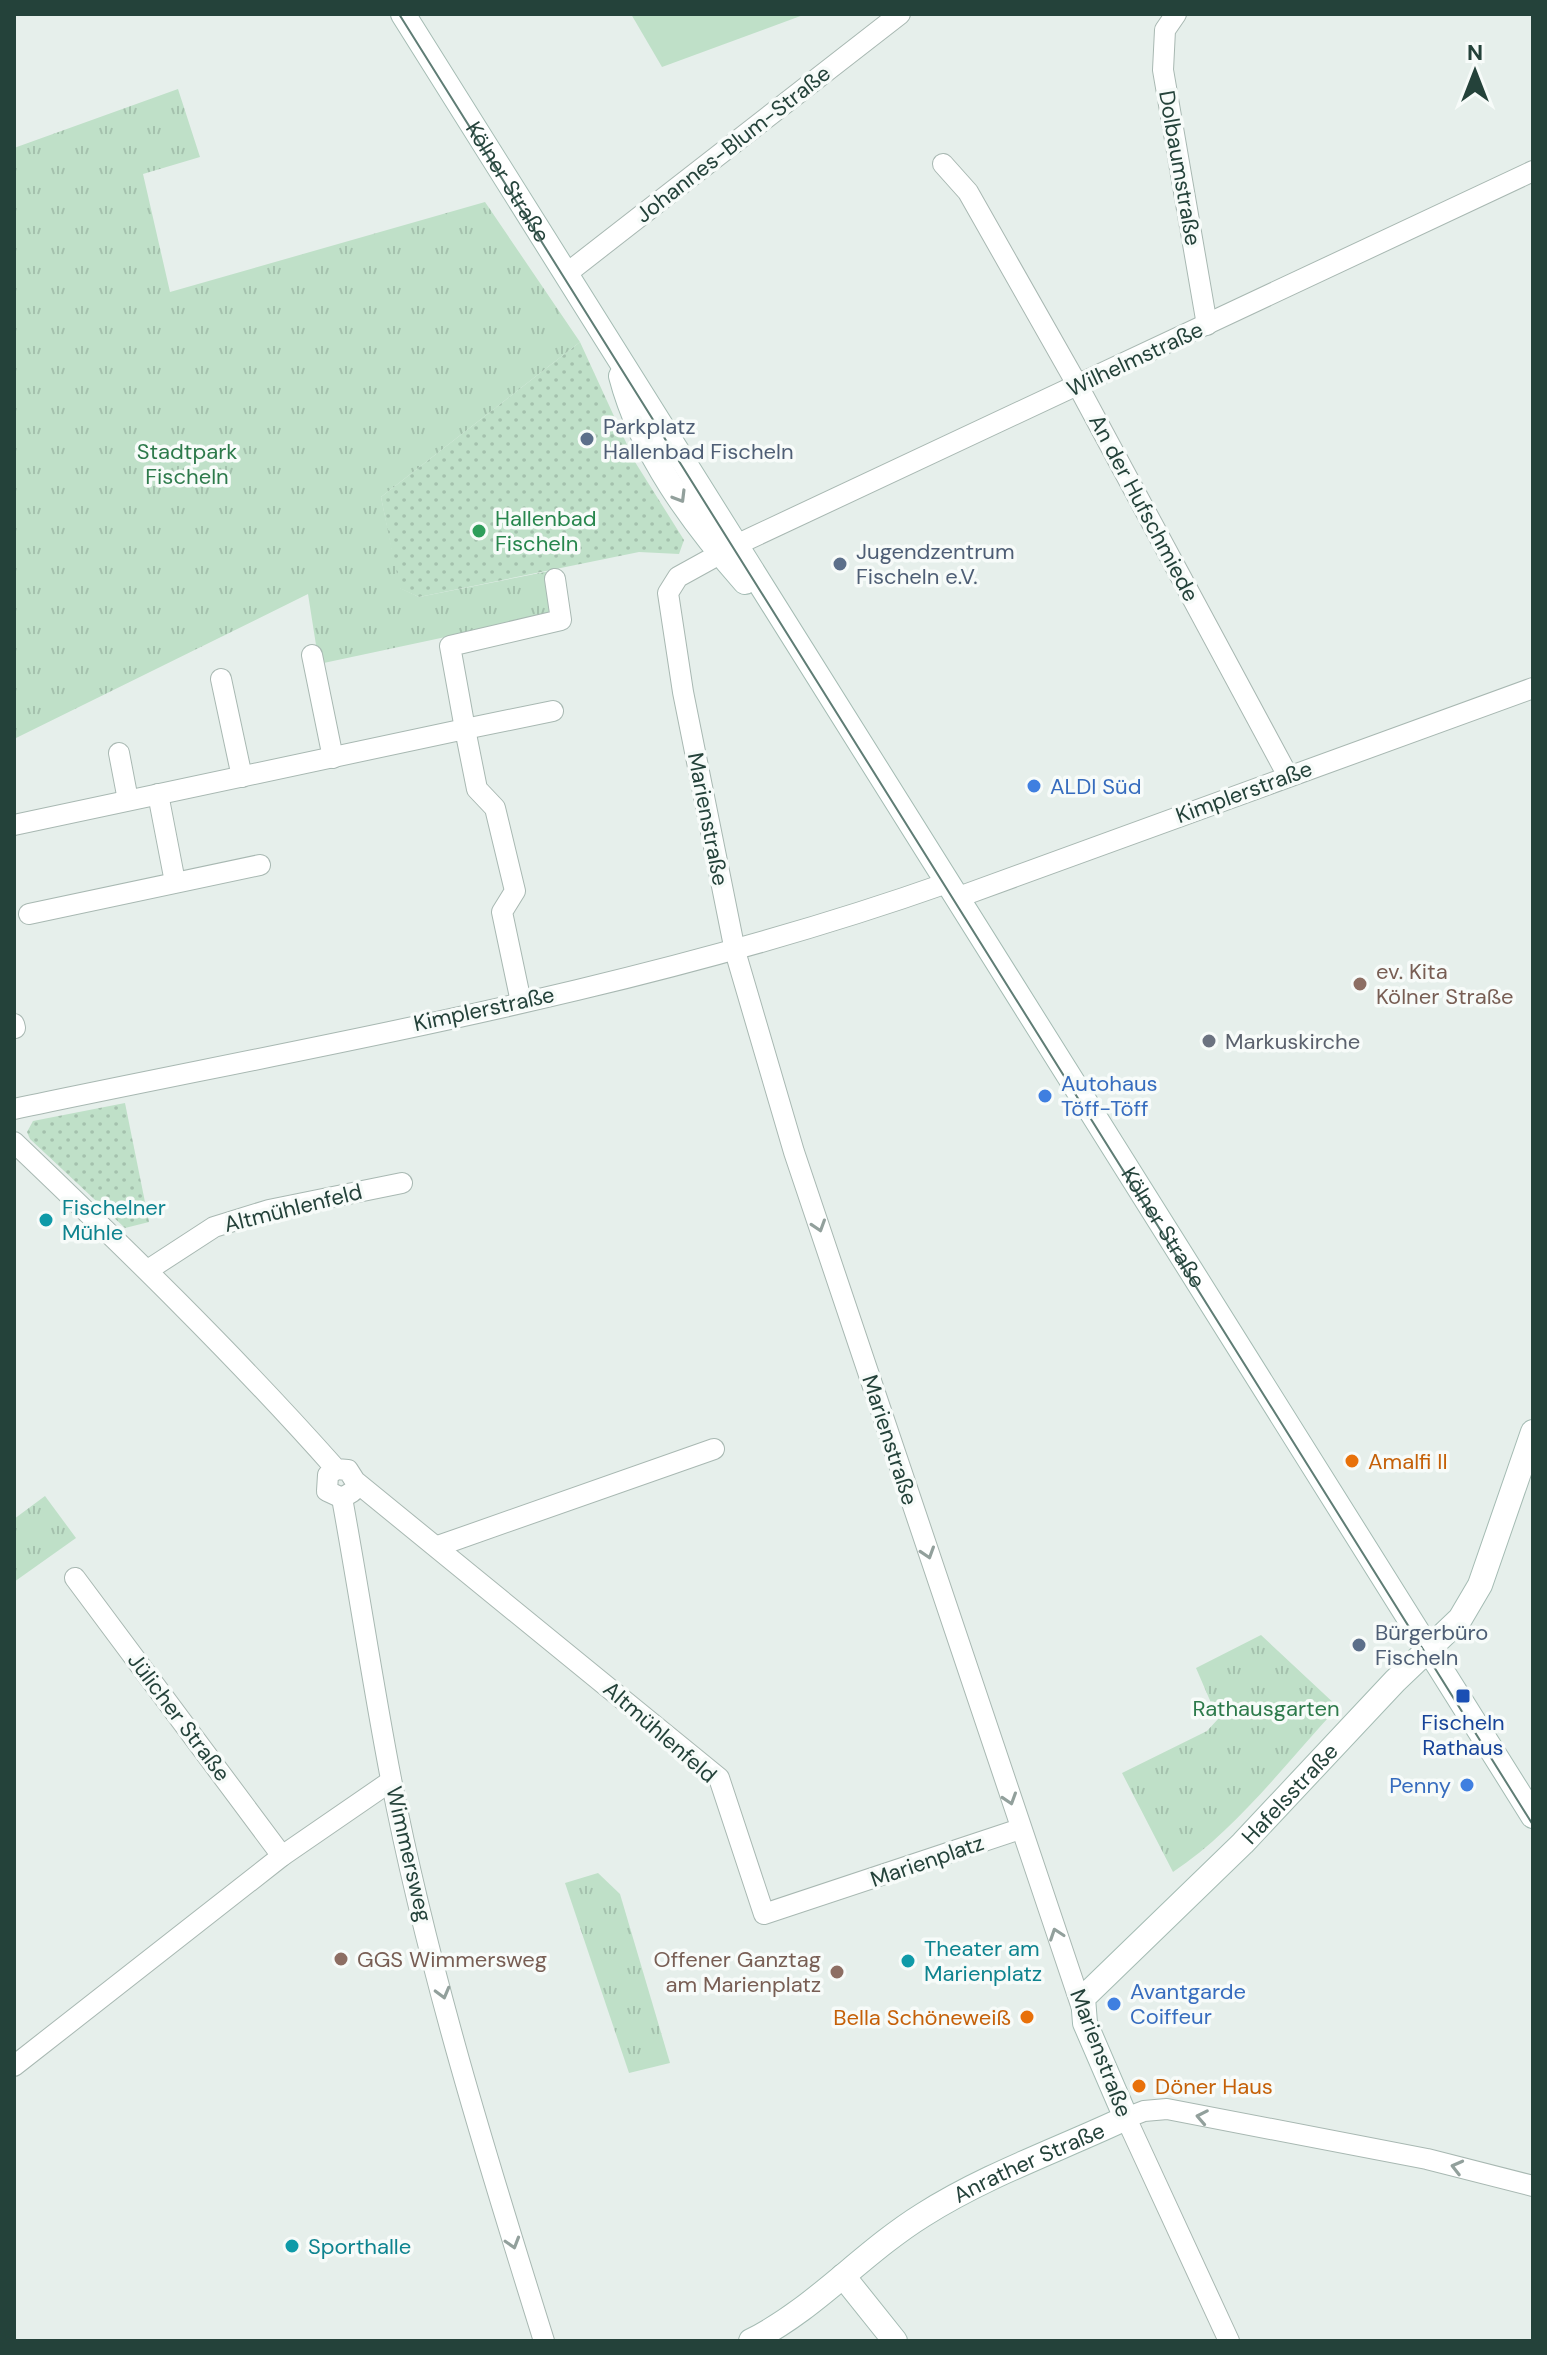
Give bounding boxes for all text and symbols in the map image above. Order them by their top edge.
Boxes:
north arrow [1435,32,1515,112]
text: N [1467,38,1483,67]
street label: Johannes-Blum-Straße [630,59,836,229]
street label: Dolbaumstraße [1152,88,1208,248]
street label: Kölner Straße [459,116,557,248]
street label: Wilhelmstraße [1062,315,1208,403]
street label: An der Hufschmiede [1082,409,1206,607]
place label: Parkplatz Hallenbad Fischeln [603,412,794,466]
marker: Parkplatz Hallenbad Fischeln [578,430,596,448]
park label: Stadtpark Fischeln [137,437,237,491]
one-way arrow [670,488,686,503]
place label: Hallenbad Fischeln [495,504,596,558]
marker: Hallenbad Fischeln [470,522,488,540]
place label: Jugendzentrum Fischeln e.V. [856,537,1015,591]
marker: Jugendzentrum Fischeln e.V. [831,555,849,573]
street label: Marienstraße [681,750,735,888]
street label: Kimplerstraße [1172,754,1316,830]
place label: ALDI Süd [1050,772,1142,801]
marker: ALDI Süd [1025,777,1043,795]
place label: ev. Kita Kölner Straße [1376,957,1513,1011]
marker: ev. Kita Kölner Straße [1351,975,1369,993]
street label: Kimplerstraße [411,980,557,1038]
place label: Markuskirche [1225,1027,1360,1056]
marker: Markuskirche [1200,1032,1218,1050]
place label: Autohaus Töff-Töff [1061,1069,1158,1123]
marker: Autohaus Töff-Töff [1036,1087,1054,1105]
street label: Kölner Straße [1115,1161,1213,1293]
street label: Altmühlenfeld [221,1177,365,1239]
place label: Fischelner Mühle [62,1193,166,1247]
marker: Fischelner Mühle [37,1211,55,1229]
one-way arrow [810,1218,826,1232]
street label: Marienstraße [855,1371,925,1509]
place label: Amalfi II [1368,1447,1448,1476]
marker: Amalfi II [1343,1452,1361,1470]
one-way arrow [919,1545,935,1559]
place label: Bürgerbüro Fischeln [1375,1618,1488,1672]
marker: Bürgerbüro Fischeln [1350,1636,1368,1654]
street label: Jülicher Straße [121,1647,237,1787]
street label: Altmühlenfeld [597,1675,723,1789]
marker: Fischeln Rathaus [1454,1687,1472,1705]
park label: Rathausgarten [1192,1694,1340,1723]
place label: Fischeln Rathaus [1421,1708,1505,1762]
street label: Hafelsstraße [1235,1737,1344,1850]
place label: Penny [1389,1771,1451,1800]
marker: Penny [1458,1776,1476,1794]
street label: Wimmersweg [379,1783,439,1925]
one-way arrow [1001,1791,1017,1805]
street label: Marienplatz [866,1828,988,1894]
one-way arrow [1050,1928,1066,1942]
place label: Theater am Marienplatz [924,1934,1042,1988]
place label: GGS Wimmersweg [357,1945,547,1974]
place label: Offener Ganztag am Marienplatz [654,1945,821,1999]
marker: GGS Wimmersweg [332,1950,350,1968]
marker: Theater am Marienplatz [899,1952,917,1970]
marker: Offener Ganztag am Marienplatz [828,1963,846,1981]
place label: Avantgarde Coiffeur [1130,1977,1246,2031]
one-way arrow [433,1985,450,1999]
street label: Marienstraße [1063,1985,1139,2121]
marker: Avantgarde Coiffeur [1105,1995,1123,2013]
place label: Bella Schöneweiß [833,2003,1011,2032]
marker: Bella Schöneweiß [1018,2008,1036,2026]
place label: Döner Haus [1155,2072,1273,2101]
marker: Döner Haus [1130,2077,1148,2095]
one-way arrow [1196,2109,1209,2126]
street label: Anrather Straße [948,2115,1109,2209]
one-way arrow [1451,2159,1465,2176]
place label: Sporthalle [308,2232,411,2261]
one-way arrow [504,2236,520,2249]
marker: Sporthalle [283,2237,301,2255]

